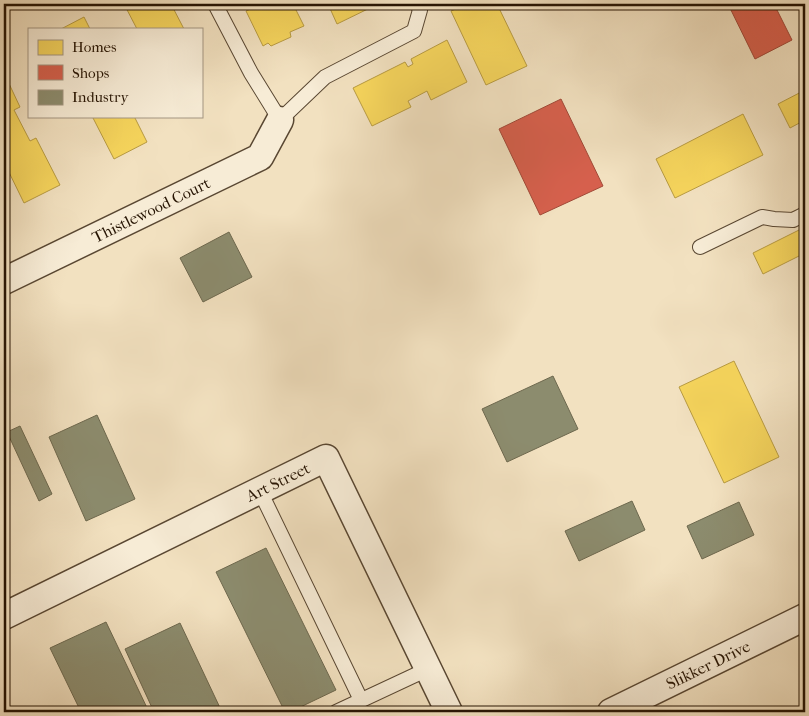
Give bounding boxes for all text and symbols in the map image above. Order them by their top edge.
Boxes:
legend [28,28,202,118]
text: Homes [72,38,117,56]
text: Shops [72,64,110,82]
text: Industry [72,88,129,106]
street label: Thistlewood Court [89,173,213,247]
street label: Art Street [242,458,313,506]
street label: Slikker Drive [663,637,753,693]

